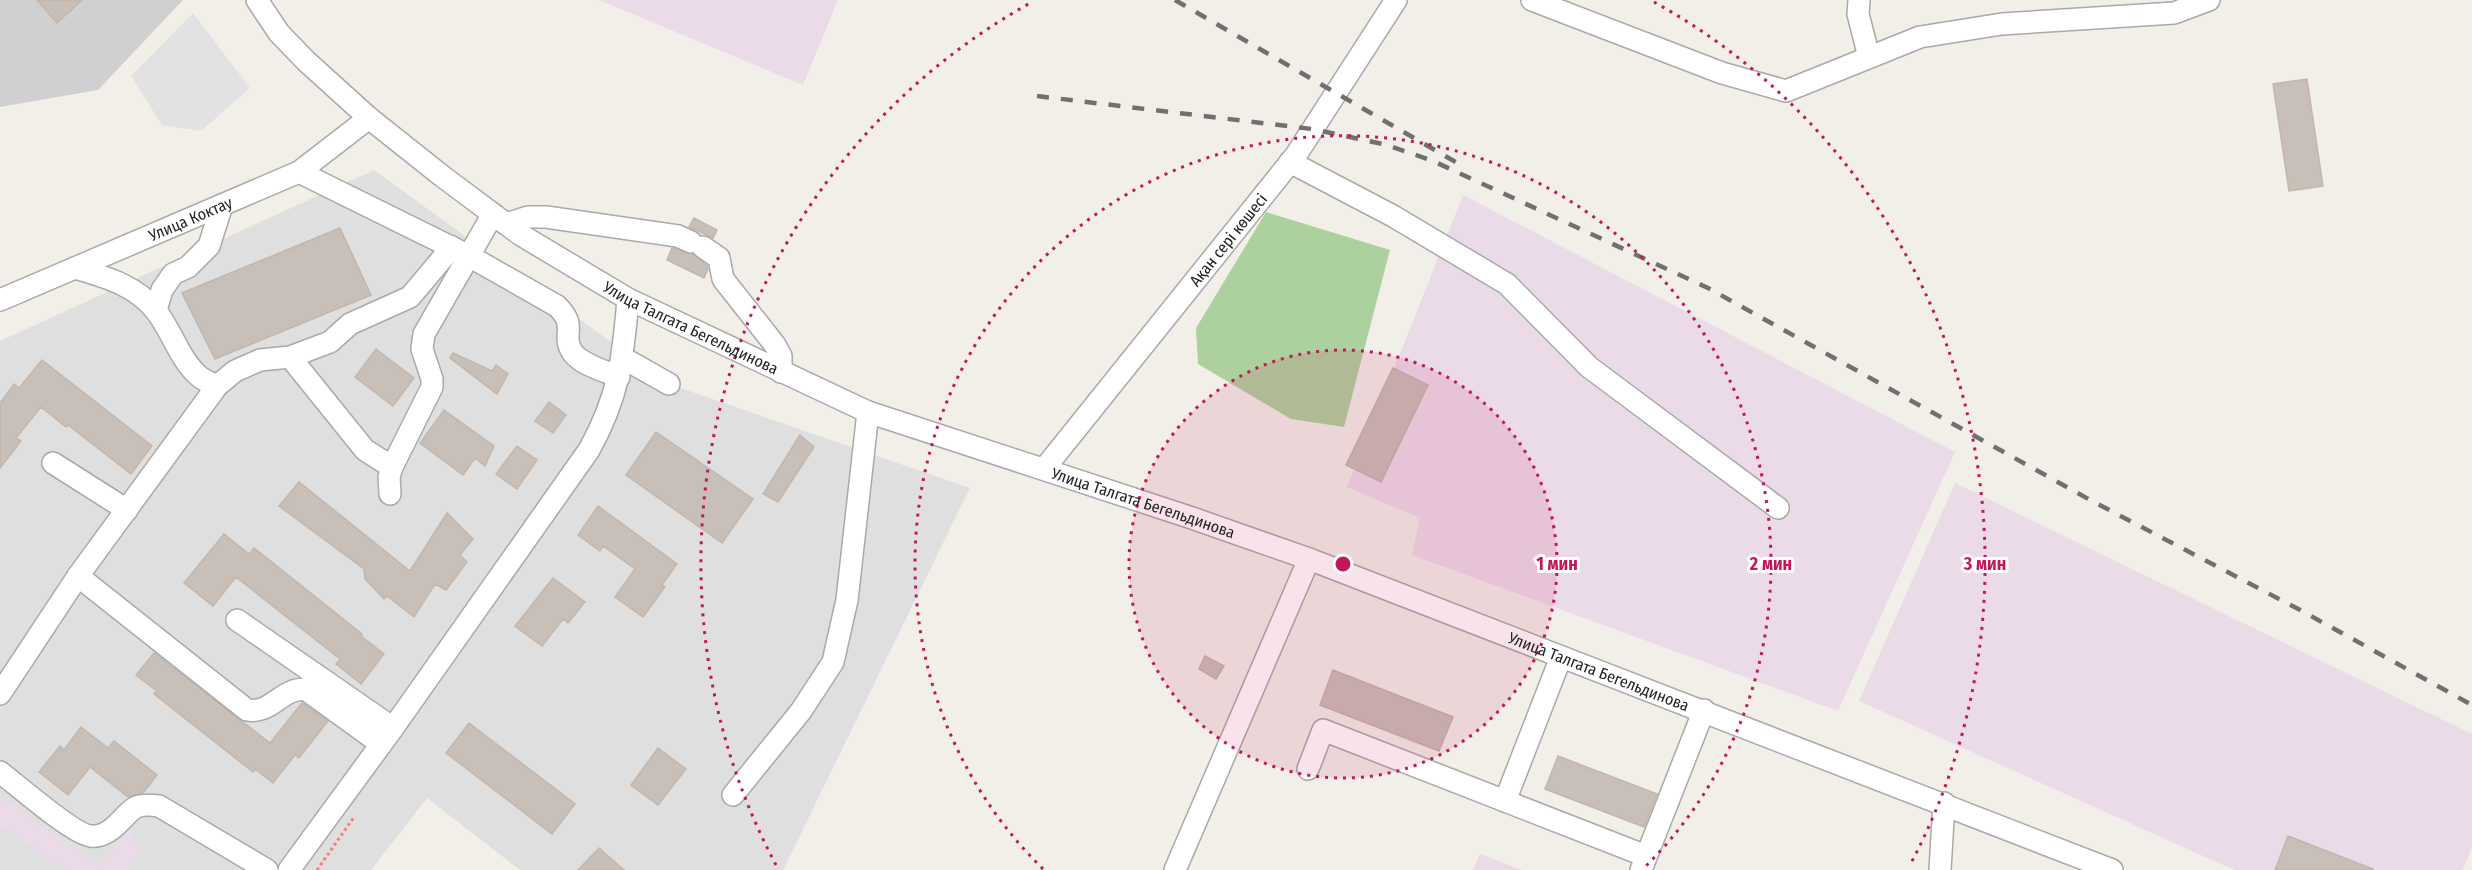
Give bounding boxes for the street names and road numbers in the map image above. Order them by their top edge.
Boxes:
street label: Ақан сері көшесі [1185,190,1271,290]
street label: Улица Коктау [145,192,236,245]
street label: Улица Талгата Бегельдинова [599,276,782,378]
street label: Улица Талгата Бегельдинова [1048,463,1238,542]
street label: Улица Талгата Бегельдинова [1505,627,1692,715]

